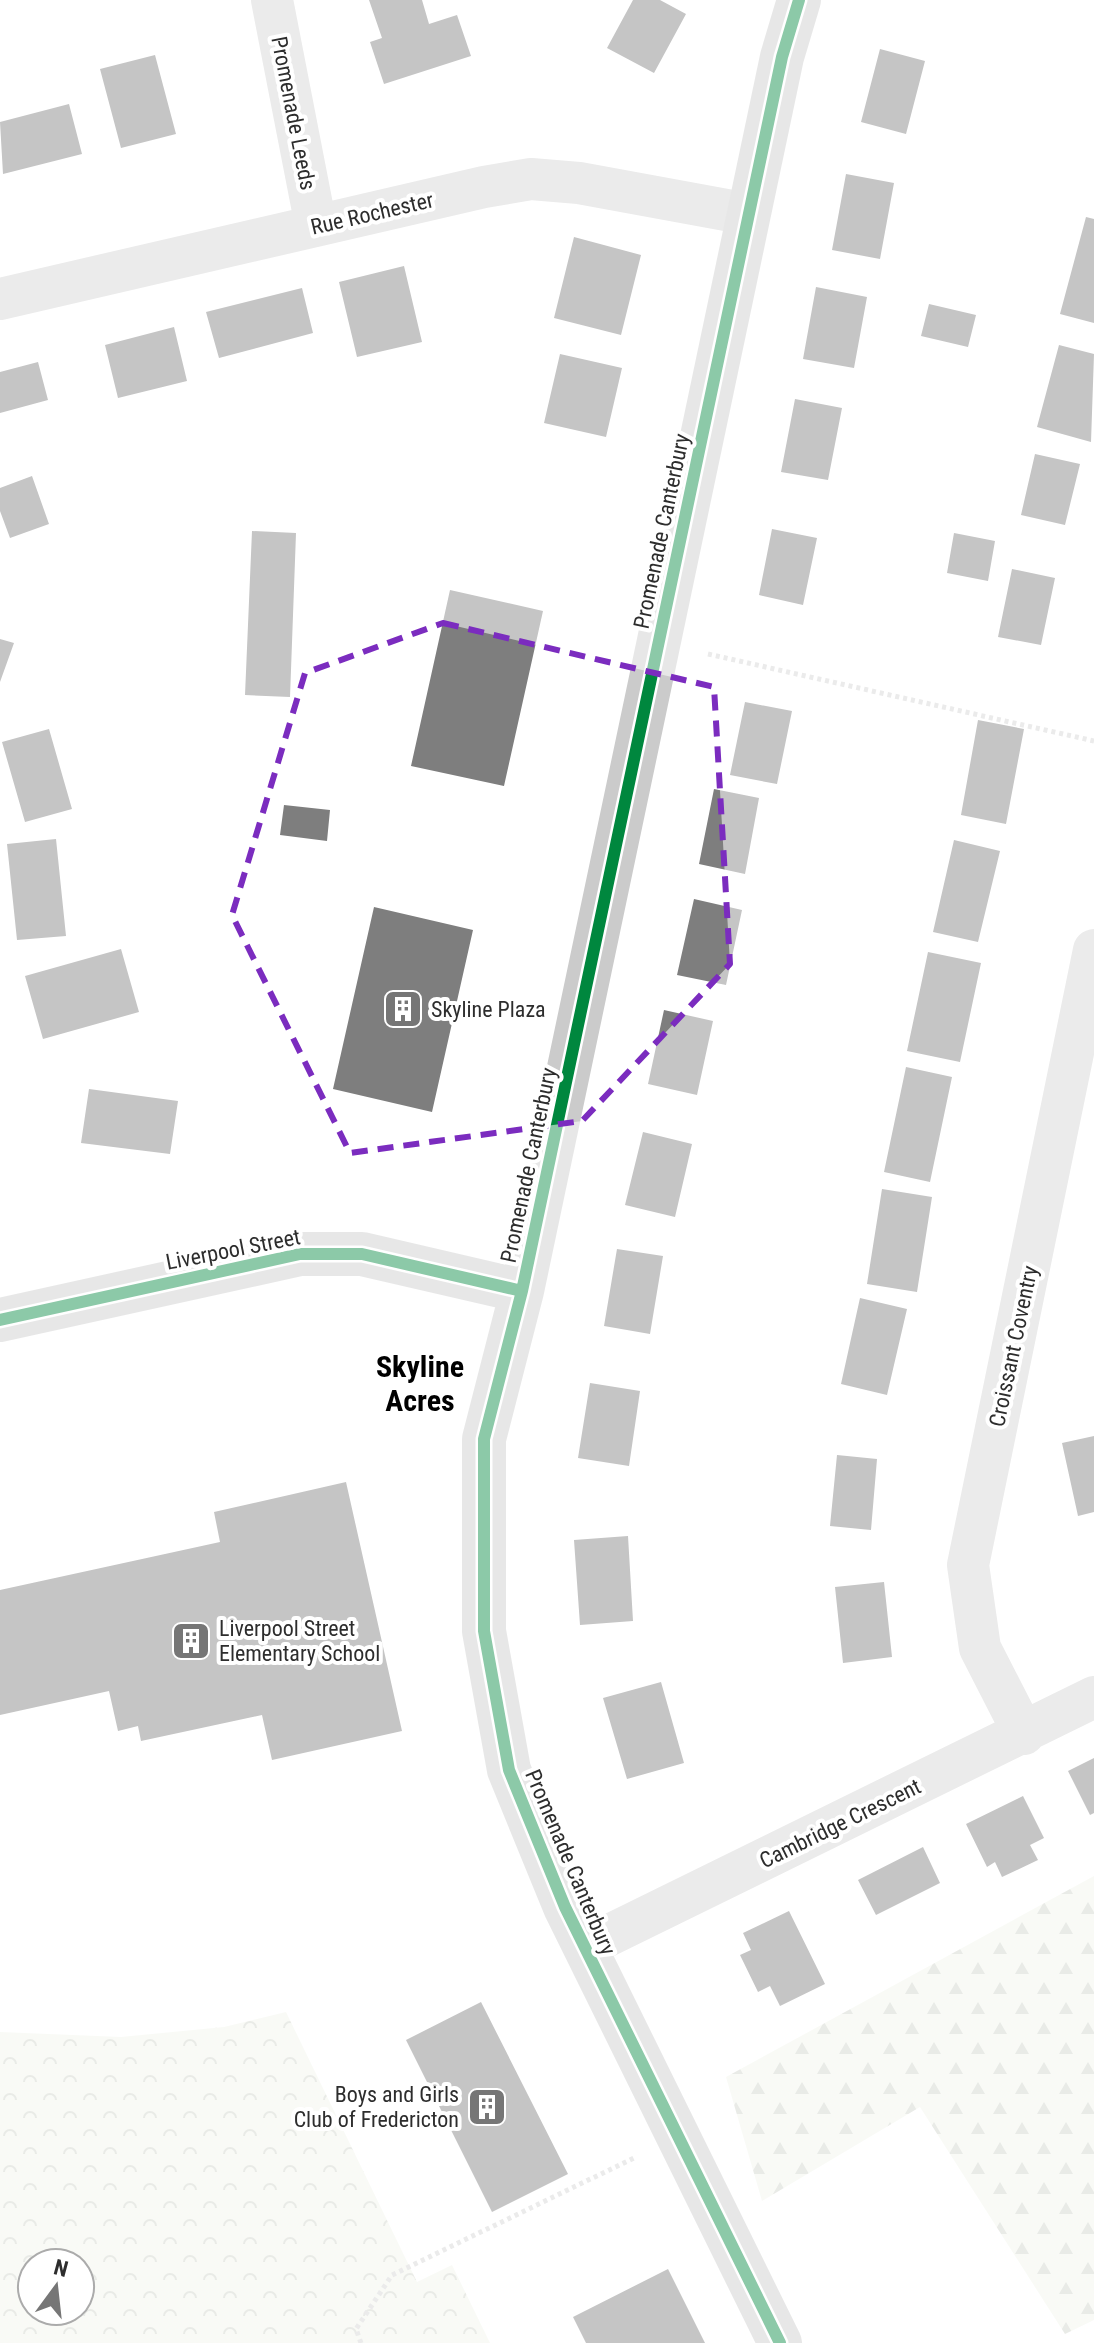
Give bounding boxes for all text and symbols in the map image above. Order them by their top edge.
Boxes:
street label: Promenade Leeds [266,34,321,192]
street label: Rue Rochester [308,187,436,240]
street label: Promenade Canterbury [629,431,694,631]
building icon: Skyline Plaza [382,988,424,1030]
place label: Skyline Plaza [431,997,546,1022]
street label: Promenade Canterbury [496,1065,561,1265]
street label: Liverpool Street [164,1224,302,1275]
street label: Croissant Coventry [984,1263,1043,1429]
district label: Skyline Acres [376,1349,464,1418]
place label: Liverpool Street Elementary School [219,1616,380,1666]
building icon: Liverpool Street Elementary School [170,1620,212,1662]
street label: Promenade Canterbury [520,1766,621,1959]
street label: Cambridge Crescent [756,1774,925,1873]
place label: Boys and Girls Club of Fredericton [294,2082,459,2132]
building icon: Boys and Girls Club of Fredericton [466,2086,508,2128]
north arrow [16,2247,96,2327]
text: N [51,2254,71,2282]

